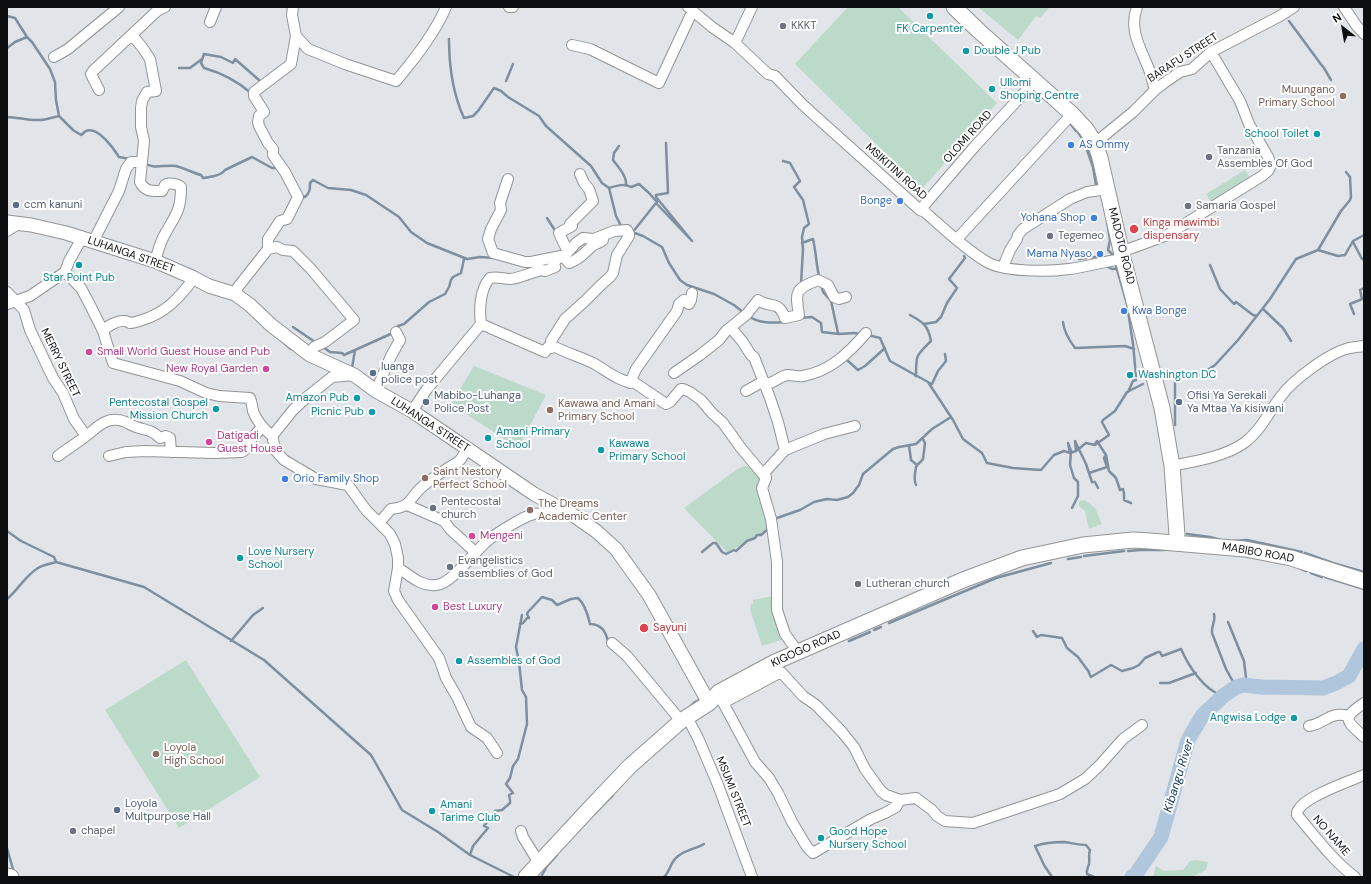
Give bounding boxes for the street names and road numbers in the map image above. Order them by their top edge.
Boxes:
street label: BARAFU STREET [1145,30,1221,86]
street label: OLOMI ROAD [941,108,995,166]
street label: MSIKITINI ROAD [862,141,930,203]
street label: MADOTO ROAD [1105,206,1137,286]
street label: LUHANGA STREET [86,234,176,276]
street label: MERRY STREET [38,326,82,400]
street label: LUHANGA STREET [388,395,472,455]
street label: MABIBO ROAD [1221,540,1295,566]
street label: KIGOGO ROAD [769,628,843,670]
street label: MSUMI STREET [713,755,753,829]
street label: NO NAME [1310,813,1352,859]

